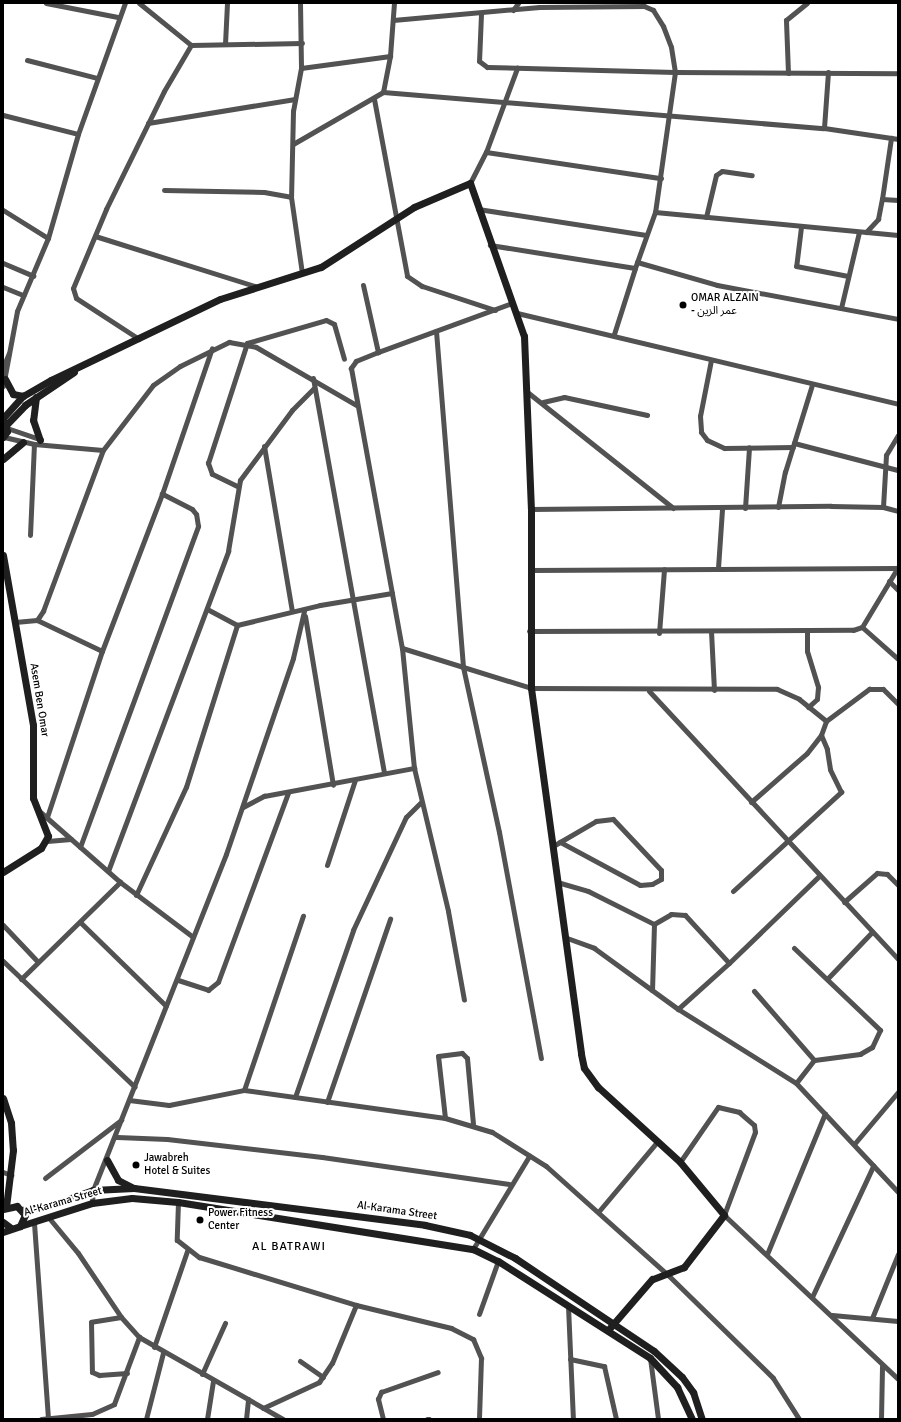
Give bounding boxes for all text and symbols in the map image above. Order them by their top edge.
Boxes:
place label: OMAR ALZAIN - عمر الزين [691,292,759,318]
marker: OMAR ALZAIN - عمر الزين [678,300,688,310]
street label: Asem Ben Omar [27,662,51,738]
place label: Jawabreh Hotel & Suites [144,1152,210,1178]
marker: Jawabreh Hotel & Suites [131,1160,141,1170]
street label: Al-Karama Street [22,1185,104,1219]
street label: Al-Karama Street [356,1199,438,1223]
place label: Power Fitness Center [208,1207,273,1233]
marker: Power Fitness Center [195,1215,205,1225]
district label: AL BATRAWI [252,1240,326,1254]

